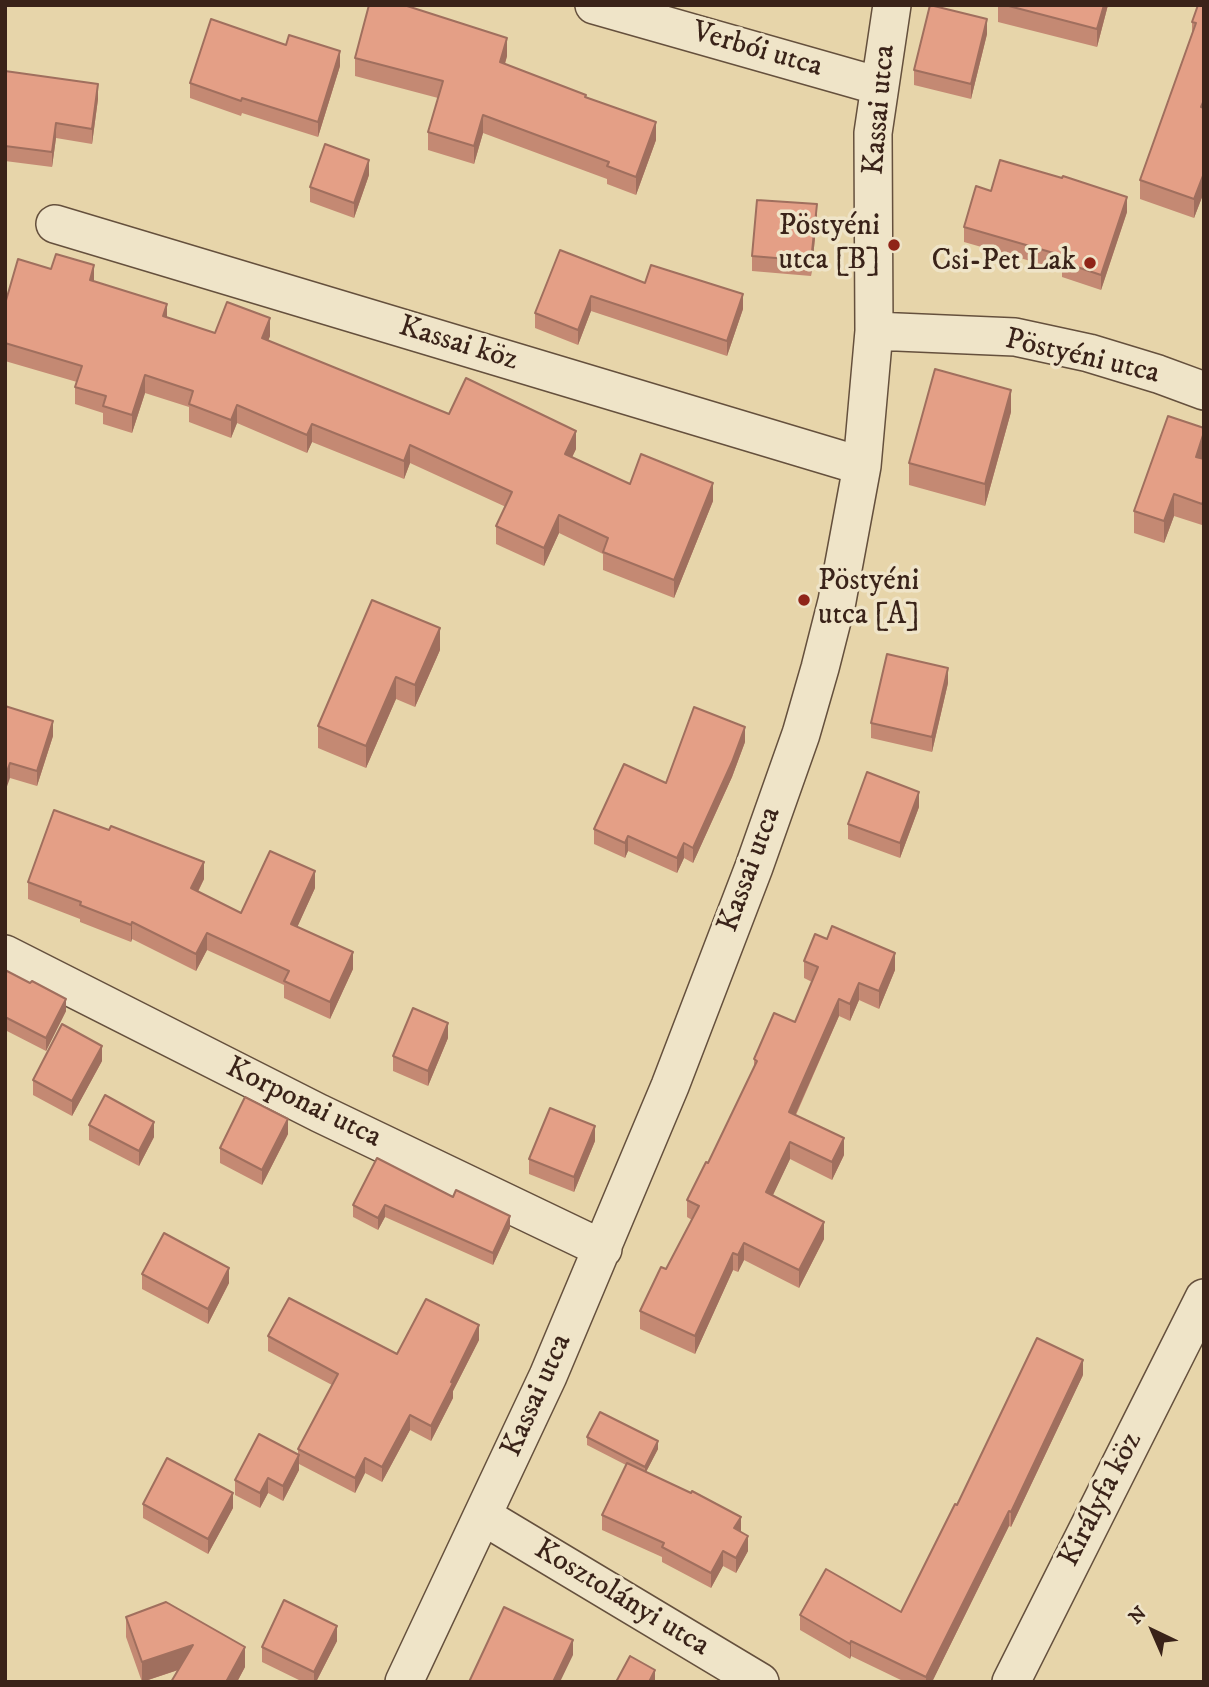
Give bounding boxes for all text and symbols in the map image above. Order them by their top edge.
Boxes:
street label: Verbói utca [688,15,826,87]
street label: Kassai utca [857,43,905,177]
place label: Pöstyéni utca [B] [779,210,880,280]
marker: Pöstyéni utca [B] [886,237,902,253]
place label: Csi-Pet Lak [931,245,1076,281]
marker: Csi-Pet Lak [1082,255,1098,271]
street label: Kassai köz [394,310,522,380]
street label: Pöstyéni utca [1001,323,1163,393]
place label: Pöstyéni utca [A] [818,565,920,636]
marker: Pöstyéni utca [A] [796,592,812,608]
street label: Kassai utca [712,803,790,937]
street label: Korponai utca [219,1051,387,1157]
street label: Kassai utca [495,1329,581,1463]
street label: Királyfa köz [1053,1427,1151,1573]
street label: Kosztolányi utca [527,1533,715,1665]
north arrow [1118,1596,1188,1666]
text: N [1124,1602,1152,1629]

